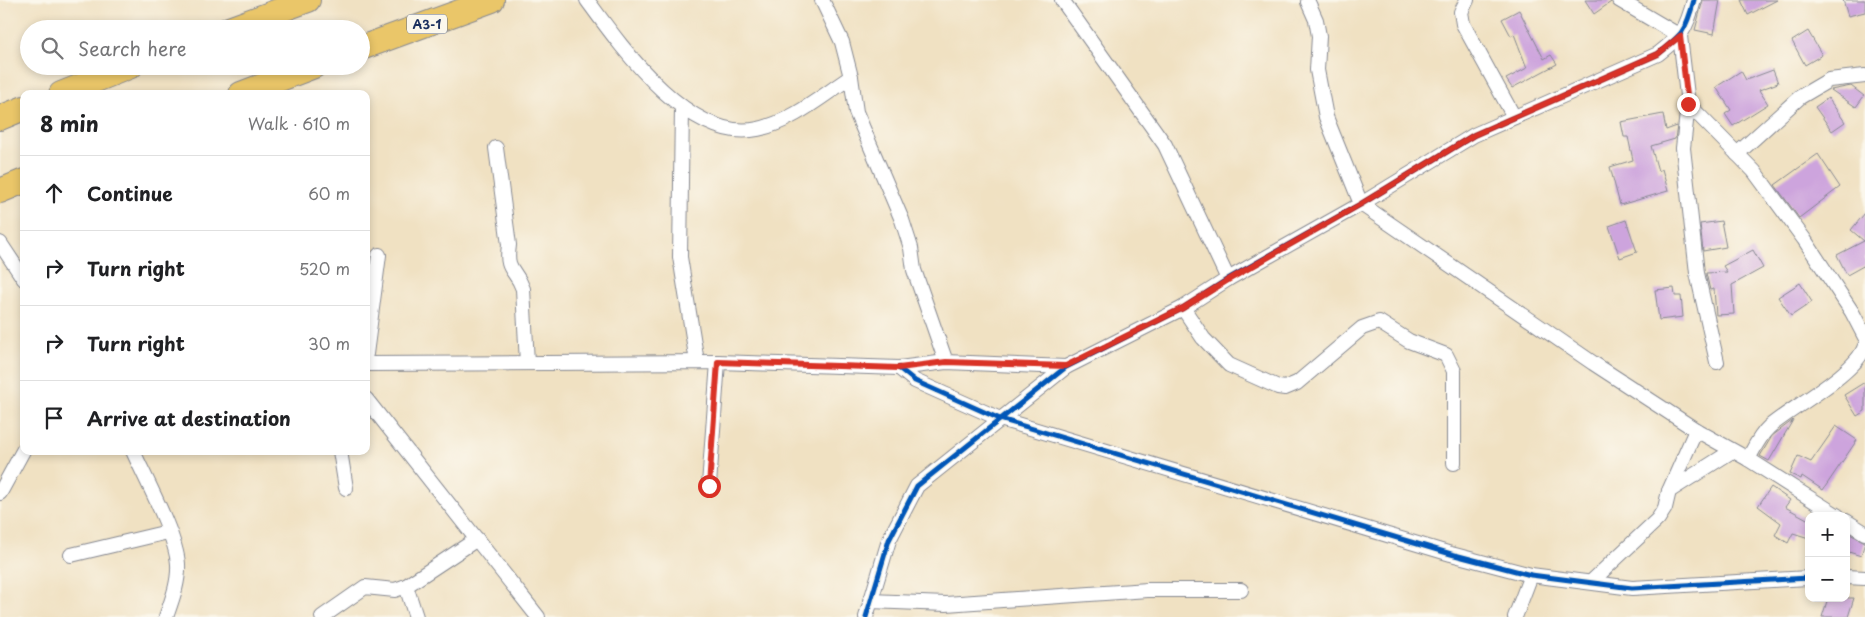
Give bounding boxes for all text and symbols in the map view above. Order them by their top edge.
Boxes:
road number: A3-1 [407,14,447,34]
search box [20,20,370,75]
icon: search [38,34,66,62]
text: Search here [78,34,187,62]
route end [1677,93,1700,116]
text: 8 min [40,107,99,139]
text: Walk · 610 m [248,111,350,135]
icon: ahead [40,179,68,207]
text: Continue [87,179,173,207]
text: 60 m [308,181,350,205]
icon: right [40,254,68,282]
text: Turn right [87,254,185,282]
text: 520 m [299,256,350,280]
icon: right [40,329,68,357]
text: Turn right [87,329,185,357]
text: 30 m [308,331,350,355]
icon: arrive [40,404,68,432]
text: Arrive at destination [87,404,291,432]
route start [698,475,721,498]
map controls [1805,512,1850,602]
button: + [1805,512,1850,557]
button: − [1805,557,1850,602]

